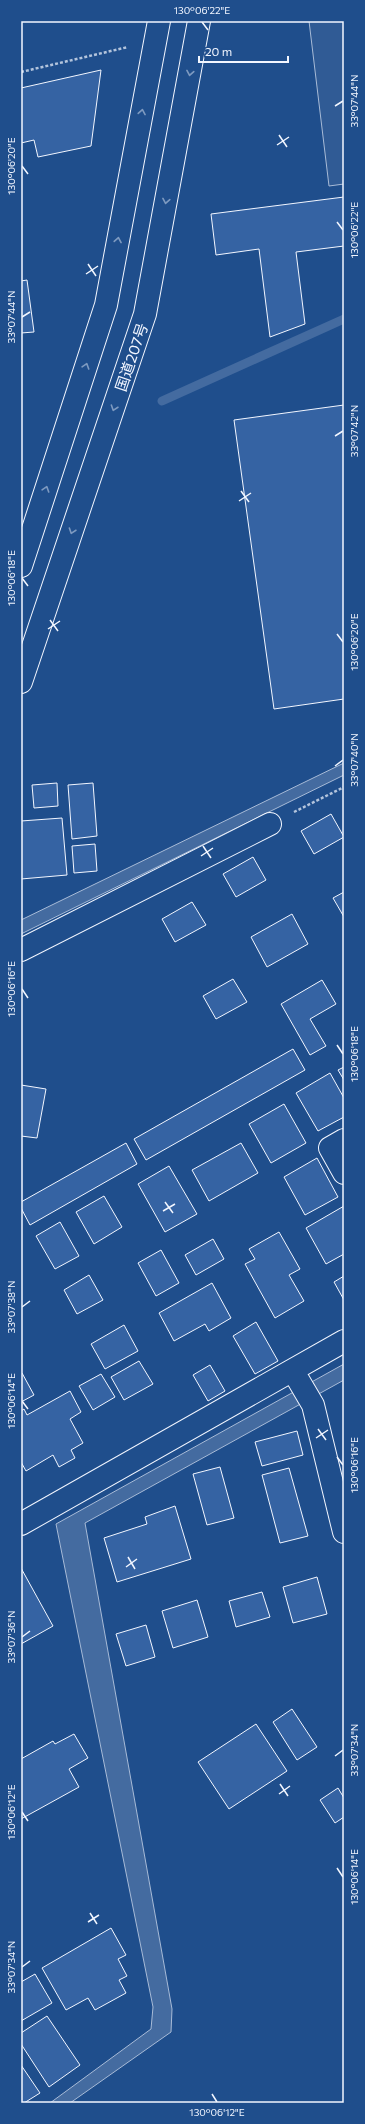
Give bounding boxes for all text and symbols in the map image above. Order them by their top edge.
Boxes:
text: 130°06'22"E [174,4,230,16]
scale bar [199,38,288,64]
text: 20 m [205,44,232,58]
one-way arrow [186,70,194,76]
text: 33°07'44"N [348,74,360,128]
one-way arrow [137,109,145,115]
text: 130°06'20"E [5,137,17,195]
one-way arrow [162,198,171,204]
text: 130°06'22"E [348,202,360,258]
one-way arrow [113,237,122,243]
text: 33°07'44"N [5,290,17,344]
street label: 国道207号 [111,321,151,393]
one-way arrow [82,363,90,370]
one-way arrow [110,404,118,411]
text: 33°07'42"N [348,405,360,457]
one-way arrow [41,486,50,493]
one-way arrow [68,527,77,534]
text: 130°06'18"E [5,550,17,606]
text: 130°06'20"E [348,613,360,671]
text: 33°07'40"N [348,733,360,787]
text: 130°06'16"E [5,961,17,1017]
text: 130°06'18"E [348,1026,360,1082]
text: 33°07'38"N [5,1281,17,1333]
text: 130°06'14"E [5,1373,17,1429]
text: 130°06'16"E [348,1437,360,1493]
text: 33°07'36"N [5,1611,17,1663]
text: 33°07'34"N [348,1724,360,1776]
text: 130°06'12"E [5,1784,17,1840]
text: 130°06'14"E [348,1849,360,1905]
text: 33°07'34"N [5,1941,17,1993]
text: 130°06'12"E [189,2106,245,2118]

